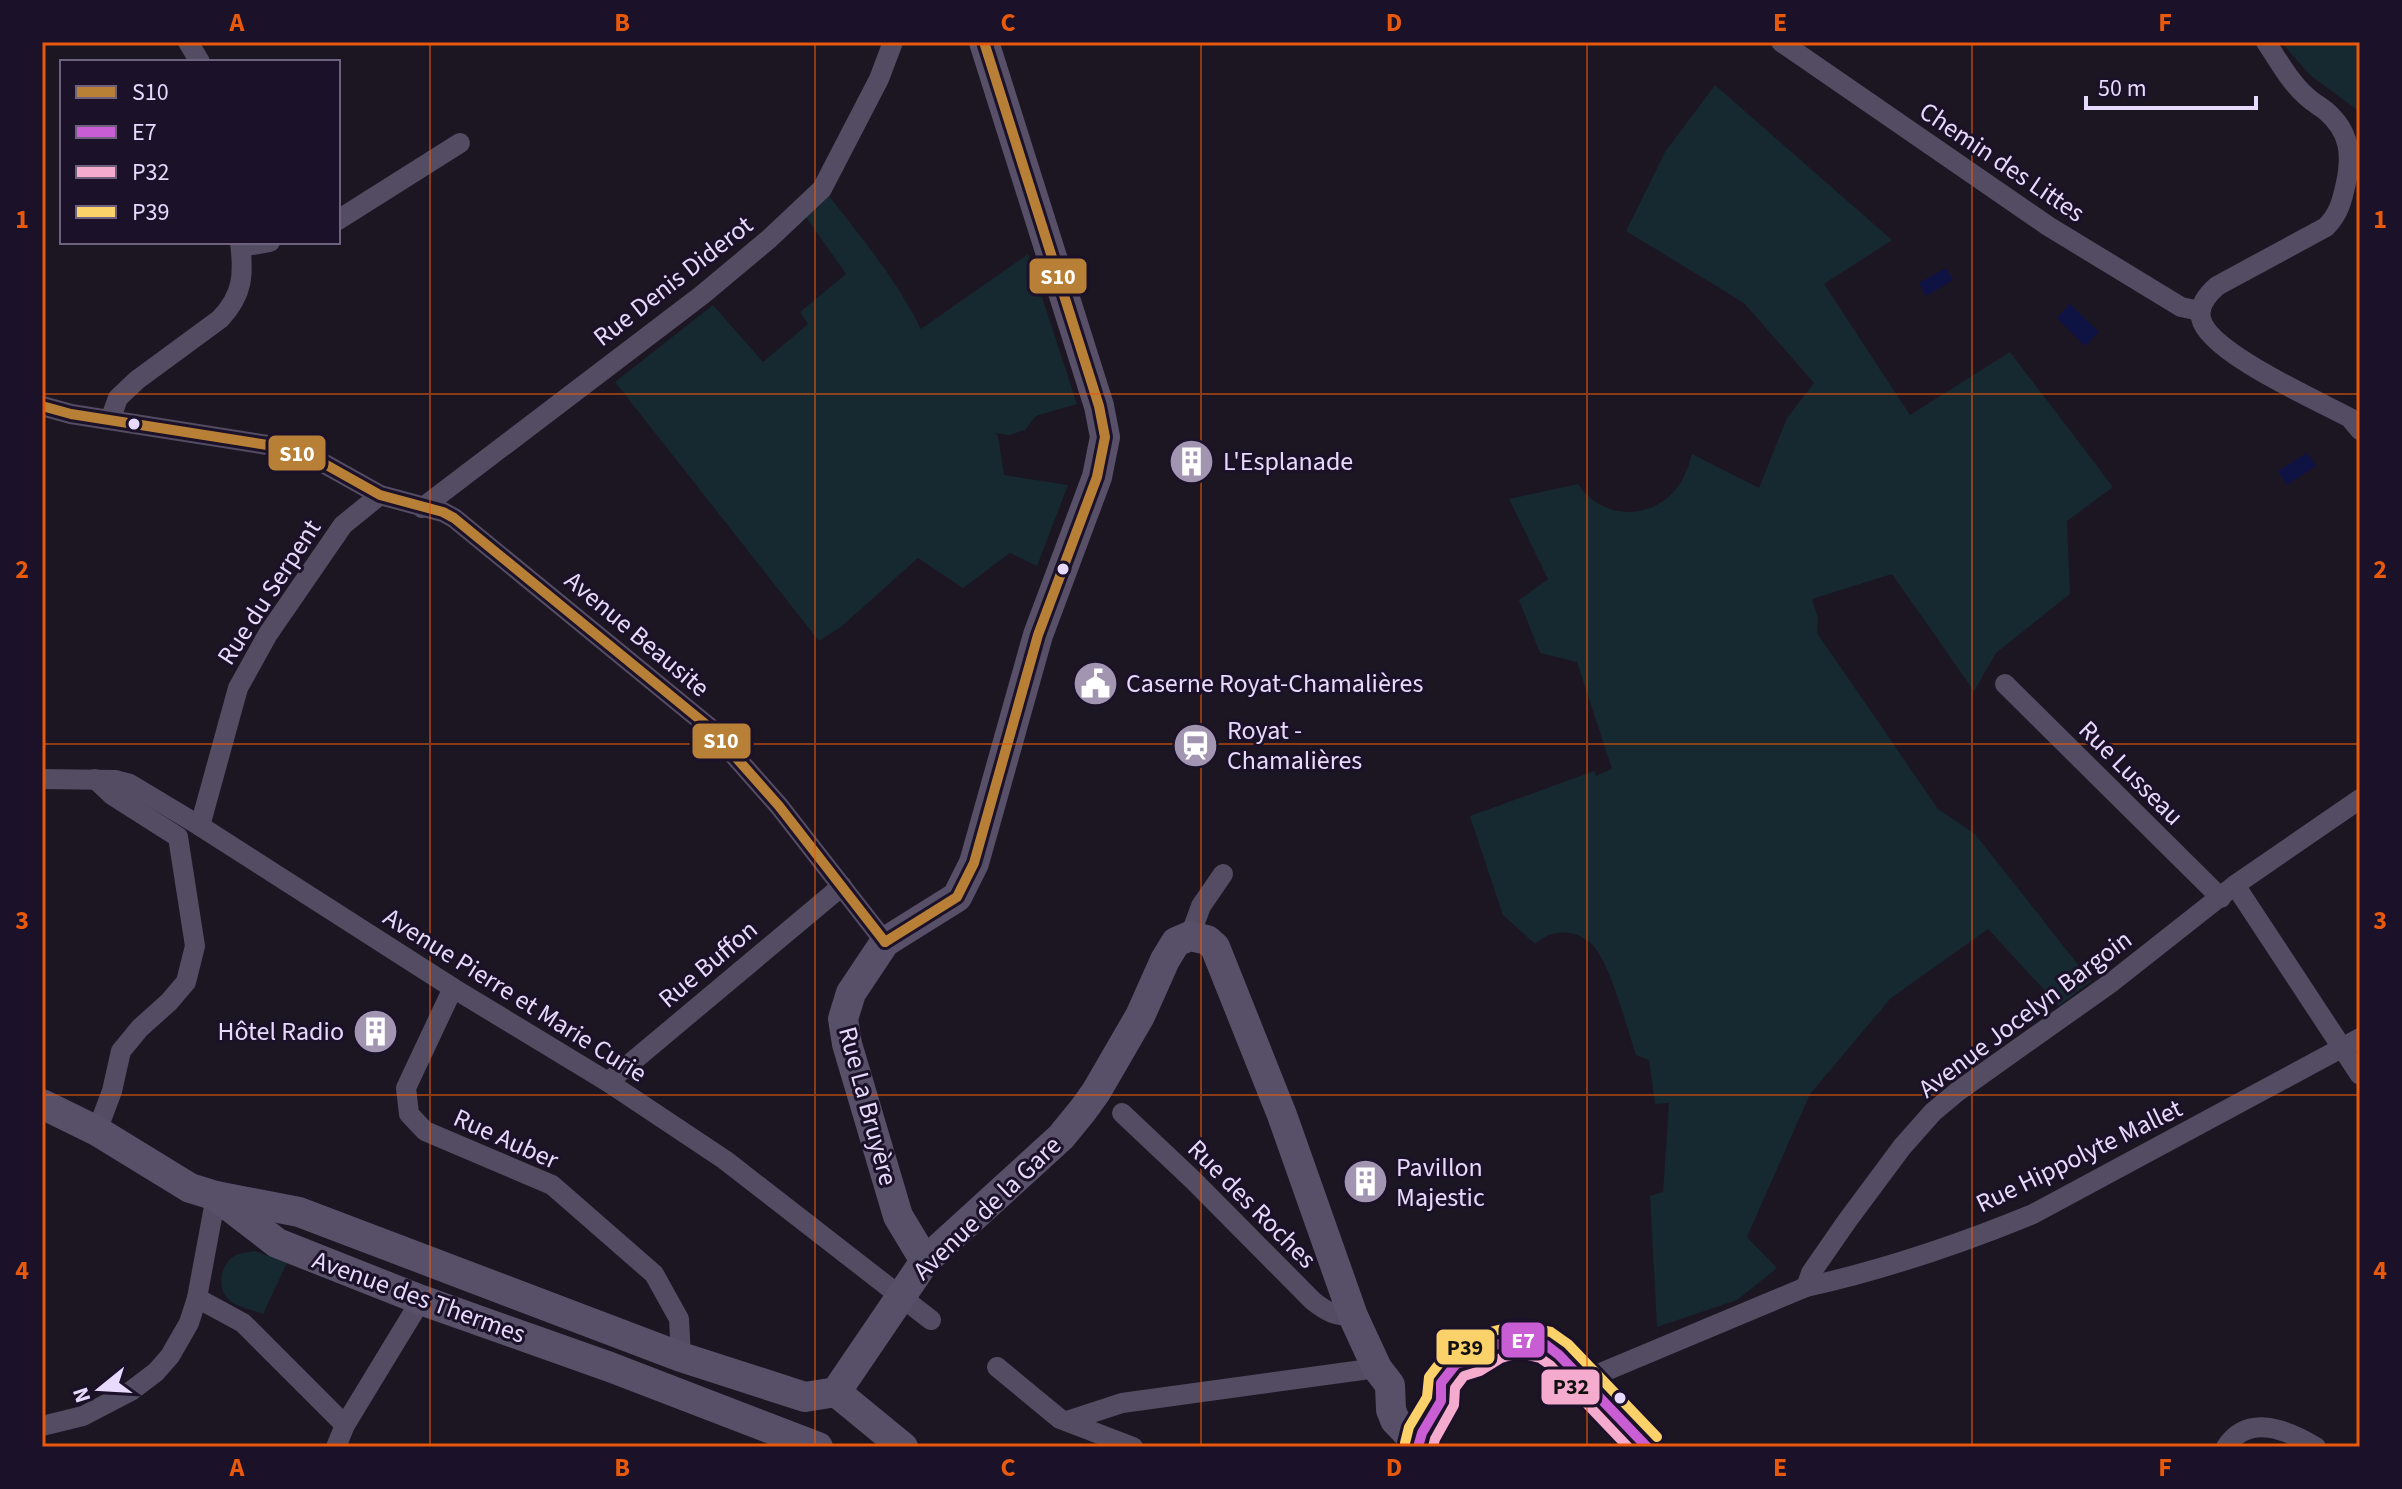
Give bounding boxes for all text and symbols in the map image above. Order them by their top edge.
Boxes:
text: A [229,4,246,41]
text: B [614,4,630,41]
text: C [1000,4,1016,41]
text: D [1386,4,1402,41]
text: E [1773,4,1787,41]
text: F [2158,4,2172,41]
legend [60,60,340,244]
scale bar [2086,60,2256,110]
text: 50 m [2098,71,2147,106]
text: S10 [132,75,169,110]
street label: Chemin des Littes [1912,93,2092,231]
text: E7 [132,115,157,150]
text: P32 [132,155,169,190]
text: P39 [132,195,169,230]
text: 1 [15,201,29,238]
text: 1 [2373,201,2387,238]
street label: Rue Denis Diderot [585,207,761,355]
line badge: S10 [1028,257,1088,295]
text: S10 [1040,261,1076,293]
unlabelled marker [126,416,142,432]
line badge: S10 [267,434,327,472]
building icon: L'Esplanade [1168,437,1216,485]
text: S10 [279,438,315,470]
place label: L'Esplanade [1223,443,1353,480]
street label: Rue du Serpent [208,512,330,672]
text: 2 [15,551,29,588]
text: 2 [2373,551,2387,588]
unlabelled marker [1055,561,1071,577]
street label: Avenue Beausite [557,562,717,706]
public building icon: Caserne Royat-Chamalières [1071,659,1119,707]
place label: Caserne Royat-Chamalières [1126,665,1424,702]
place label: Royat - Chamalières [1227,712,1362,779]
street label: Rue Lusseau [2070,712,2192,834]
station icon: Royat - Chamalières [1172,721,1220,769]
line badge: S10 [691,722,752,760]
text: S10 [703,725,739,757]
street label: Avenue Pierre et Marie Curie [376,899,654,1091]
text: 3 [15,902,29,939]
text: 3 [2373,902,2387,939]
street label: Rue Buffon [650,911,766,1017]
street label: Avenue Jocelyn Bargoin [1910,921,2140,1107]
building icon: Hôtel Radio [351,1007,399,1055]
place label: Hôtel Radio [218,1013,344,1050]
street label: Rue La Bruyère [829,1022,907,1190]
street label: Rue Hippolyte Mallet [1970,1090,2189,1222]
street label: Rue Auber [448,1099,565,1179]
street label: Avenue de la Gare [905,1127,1069,1289]
street label: Rue des Roches [1179,1131,1325,1277]
place label: Pavillon Majestic [1396,1149,1485,1216]
building icon: Pavillon Majestic [1341,1158,1389,1206]
street label: Avenue des Thermes [307,1241,531,1353]
text: 4 [15,1252,29,1289]
text: 4 [2373,1252,2387,1289]
line badge: E7 [1500,1321,1546,1359]
text: E7 [1511,1325,1535,1357]
line badge: P39 [1435,1328,1496,1366]
text: P39 [1447,1332,1483,1364]
north arrow [60,1349,140,1429]
line badge: P32 [1540,1368,1601,1406]
text: P32 [1553,1371,1589,1403]
text: N [64,1383,99,1407]
unlabelled marker [1612,1390,1628,1406]
text: A [229,1449,246,1486]
text: B [614,1449,630,1486]
text: C [1000,1449,1016,1486]
text: D [1386,1449,1402,1486]
text: E [1773,1449,1787,1486]
text: F [2158,1449,2172,1486]

